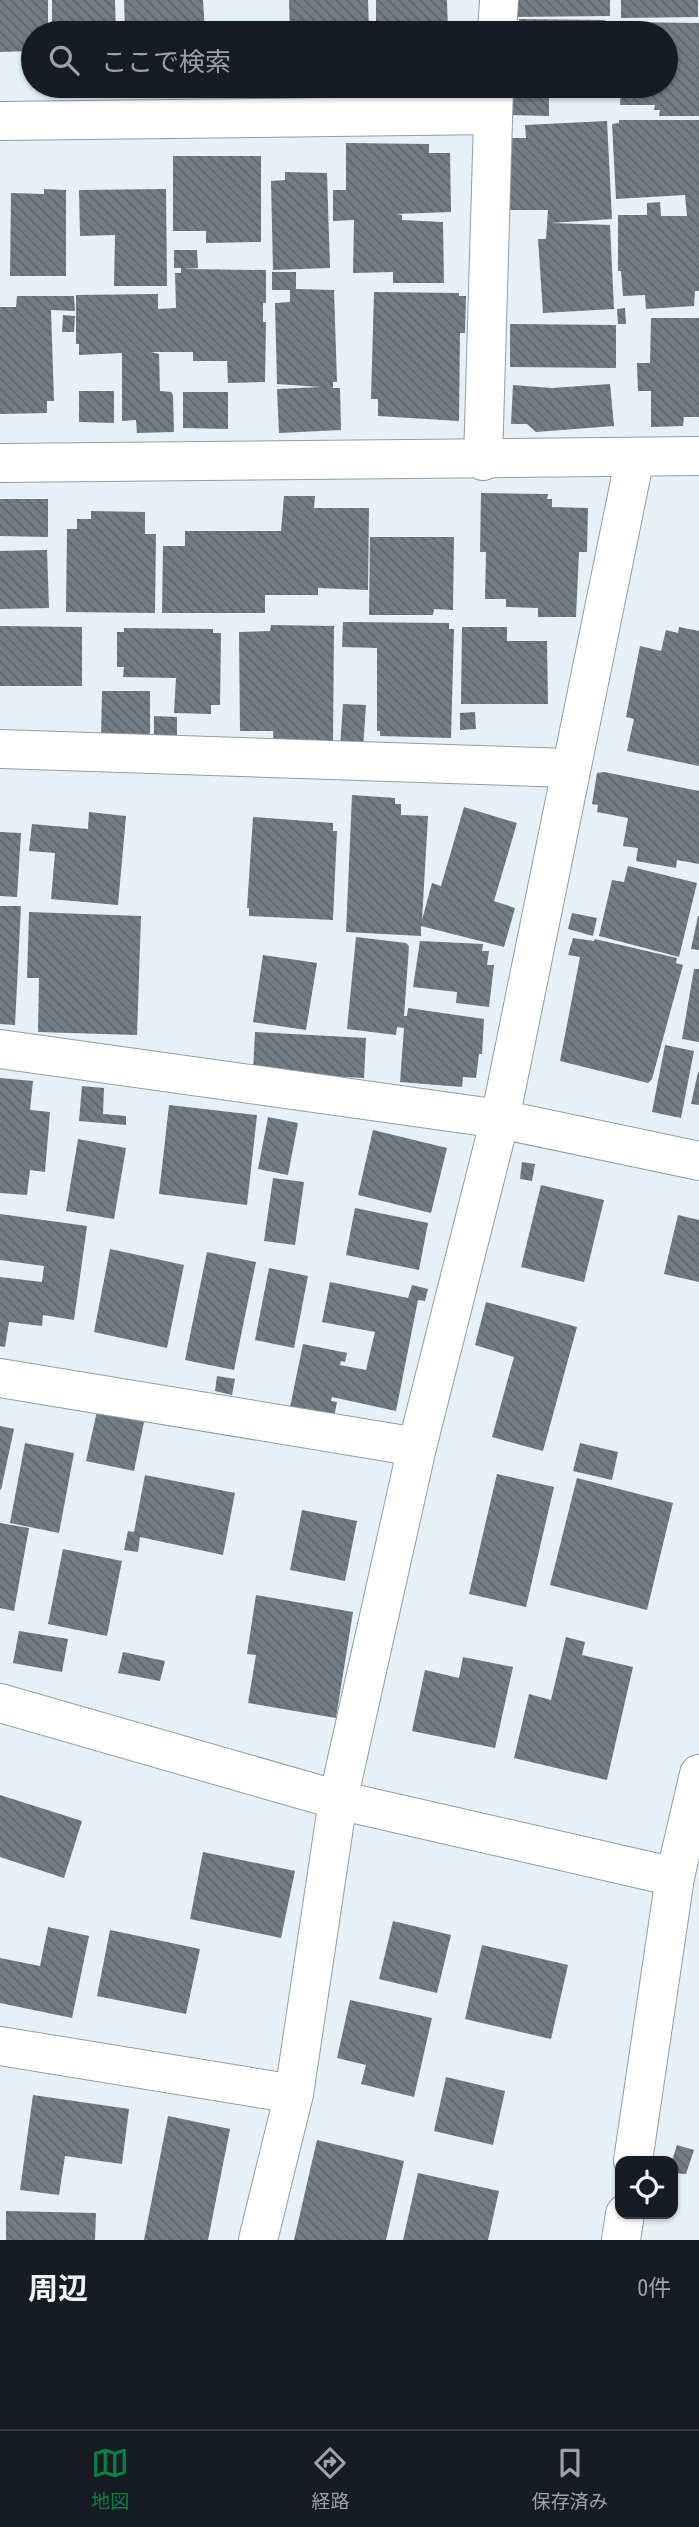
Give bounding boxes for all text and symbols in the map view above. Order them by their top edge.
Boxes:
search box [21,21,678,98]
icon: search [45,41,83,79]
text: ここで検索 [101,44,231,79]
map controls [615,2156,678,2219]
button: locate [615,2156,678,2219]
text: 周辺 [28,2268,88,2308]
text: 0件 [638,2272,671,2303]
tab: 地図 [91,2444,129,2514]
tab: 経路 [311,2444,350,2514]
tab: 保存済み [532,2444,608,2514]

